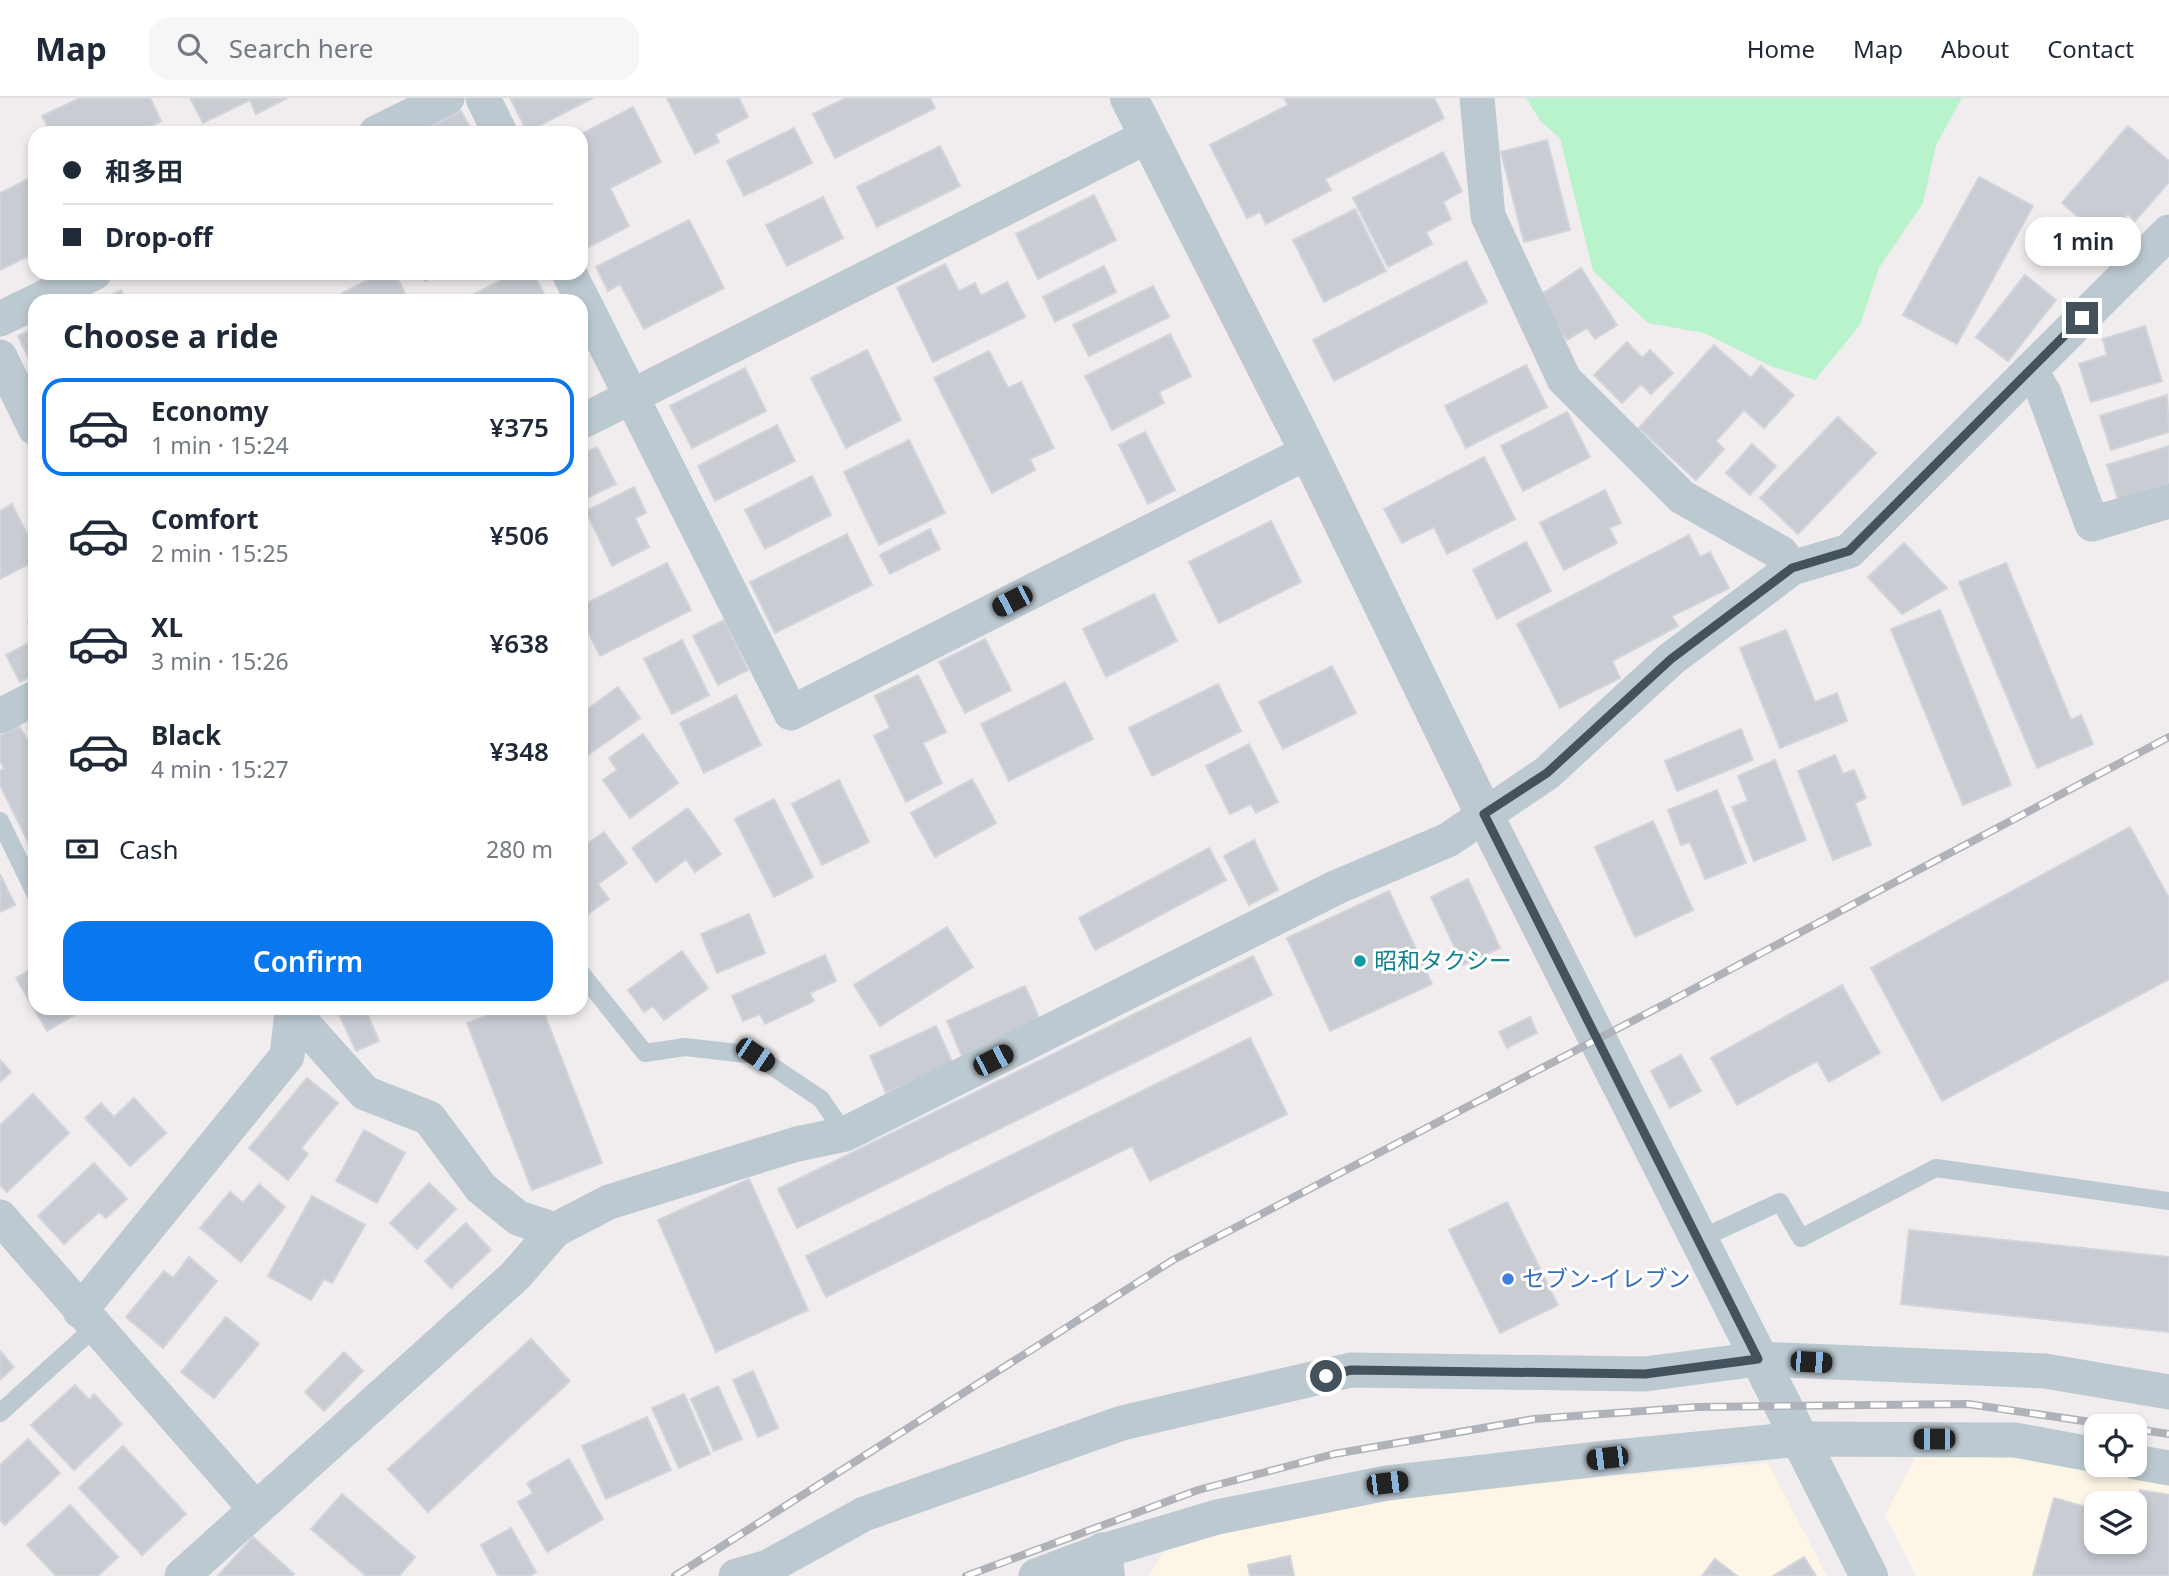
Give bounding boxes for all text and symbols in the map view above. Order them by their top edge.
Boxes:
search box [149,17,639,80]
text: Map [35,26,107,71]
icon: search [173,29,211,67]
text: Search here [229,30,373,66]
text: Home [1747,32,1815,65]
text: Map [1853,32,1903,65]
text: About [1941,32,2009,65]
text: Contact [2047,32,2134,65]
text: 和多田 [105,153,183,189]
callout: 1 min [2024,216,2140,266]
text: Drop-off [105,219,212,255]
text: 1 min [2052,225,2114,257]
route end [2066,302,2098,334]
text: Choose a ride [63,314,279,357]
text: Economy [151,393,269,429]
icon: car [67,396,130,459]
text: ¥375 [490,409,549,445]
text: 1 min · 15:24 [151,429,289,461]
text: Comfort [151,501,259,537]
icon: car [67,504,130,567]
text: ¥506 [490,517,549,553]
text: 2 min · 15:25 [151,537,289,569]
car [989,582,1036,620]
text: XL [151,609,183,645]
icon: car [67,612,130,675]
text: ¥638 [490,625,549,661]
text: 3 min · 15:26 [151,645,289,677]
text: Black [151,717,221,753]
icon: car [67,720,130,783]
text: ¥348 [490,733,549,769]
text: 4 min · 15:27 [151,753,289,785]
icon: cash [63,830,101,868]
text: Cash [119,831,179,867]
text: 280 m [486,833,553,865]
button: Confirm [63,921,553,1001]
place label: 昭和タクシー [1374,944,1512,976]
marker: 昭和タクシー [1352,953,1368,969]
car [732,1035,779,1075]
car [970,1041,1017,1079]
place label: セブン-イレブン [1522,1262,1690,1294]
marker: セブン-イレブン [1500,1271,1516,1287]
car [1790,1350,1833,1374]
route start [1310,1360,1342,1392]
map controls [2084,1414,2147,1554]
button: locate [2084,1414,2147,1477]
car [1914,1429,1956,1450]
car [1585,1445,1630,1471]
car [1365,1470,1410,1496]
button: layers [2084,1491,2147,1554]

